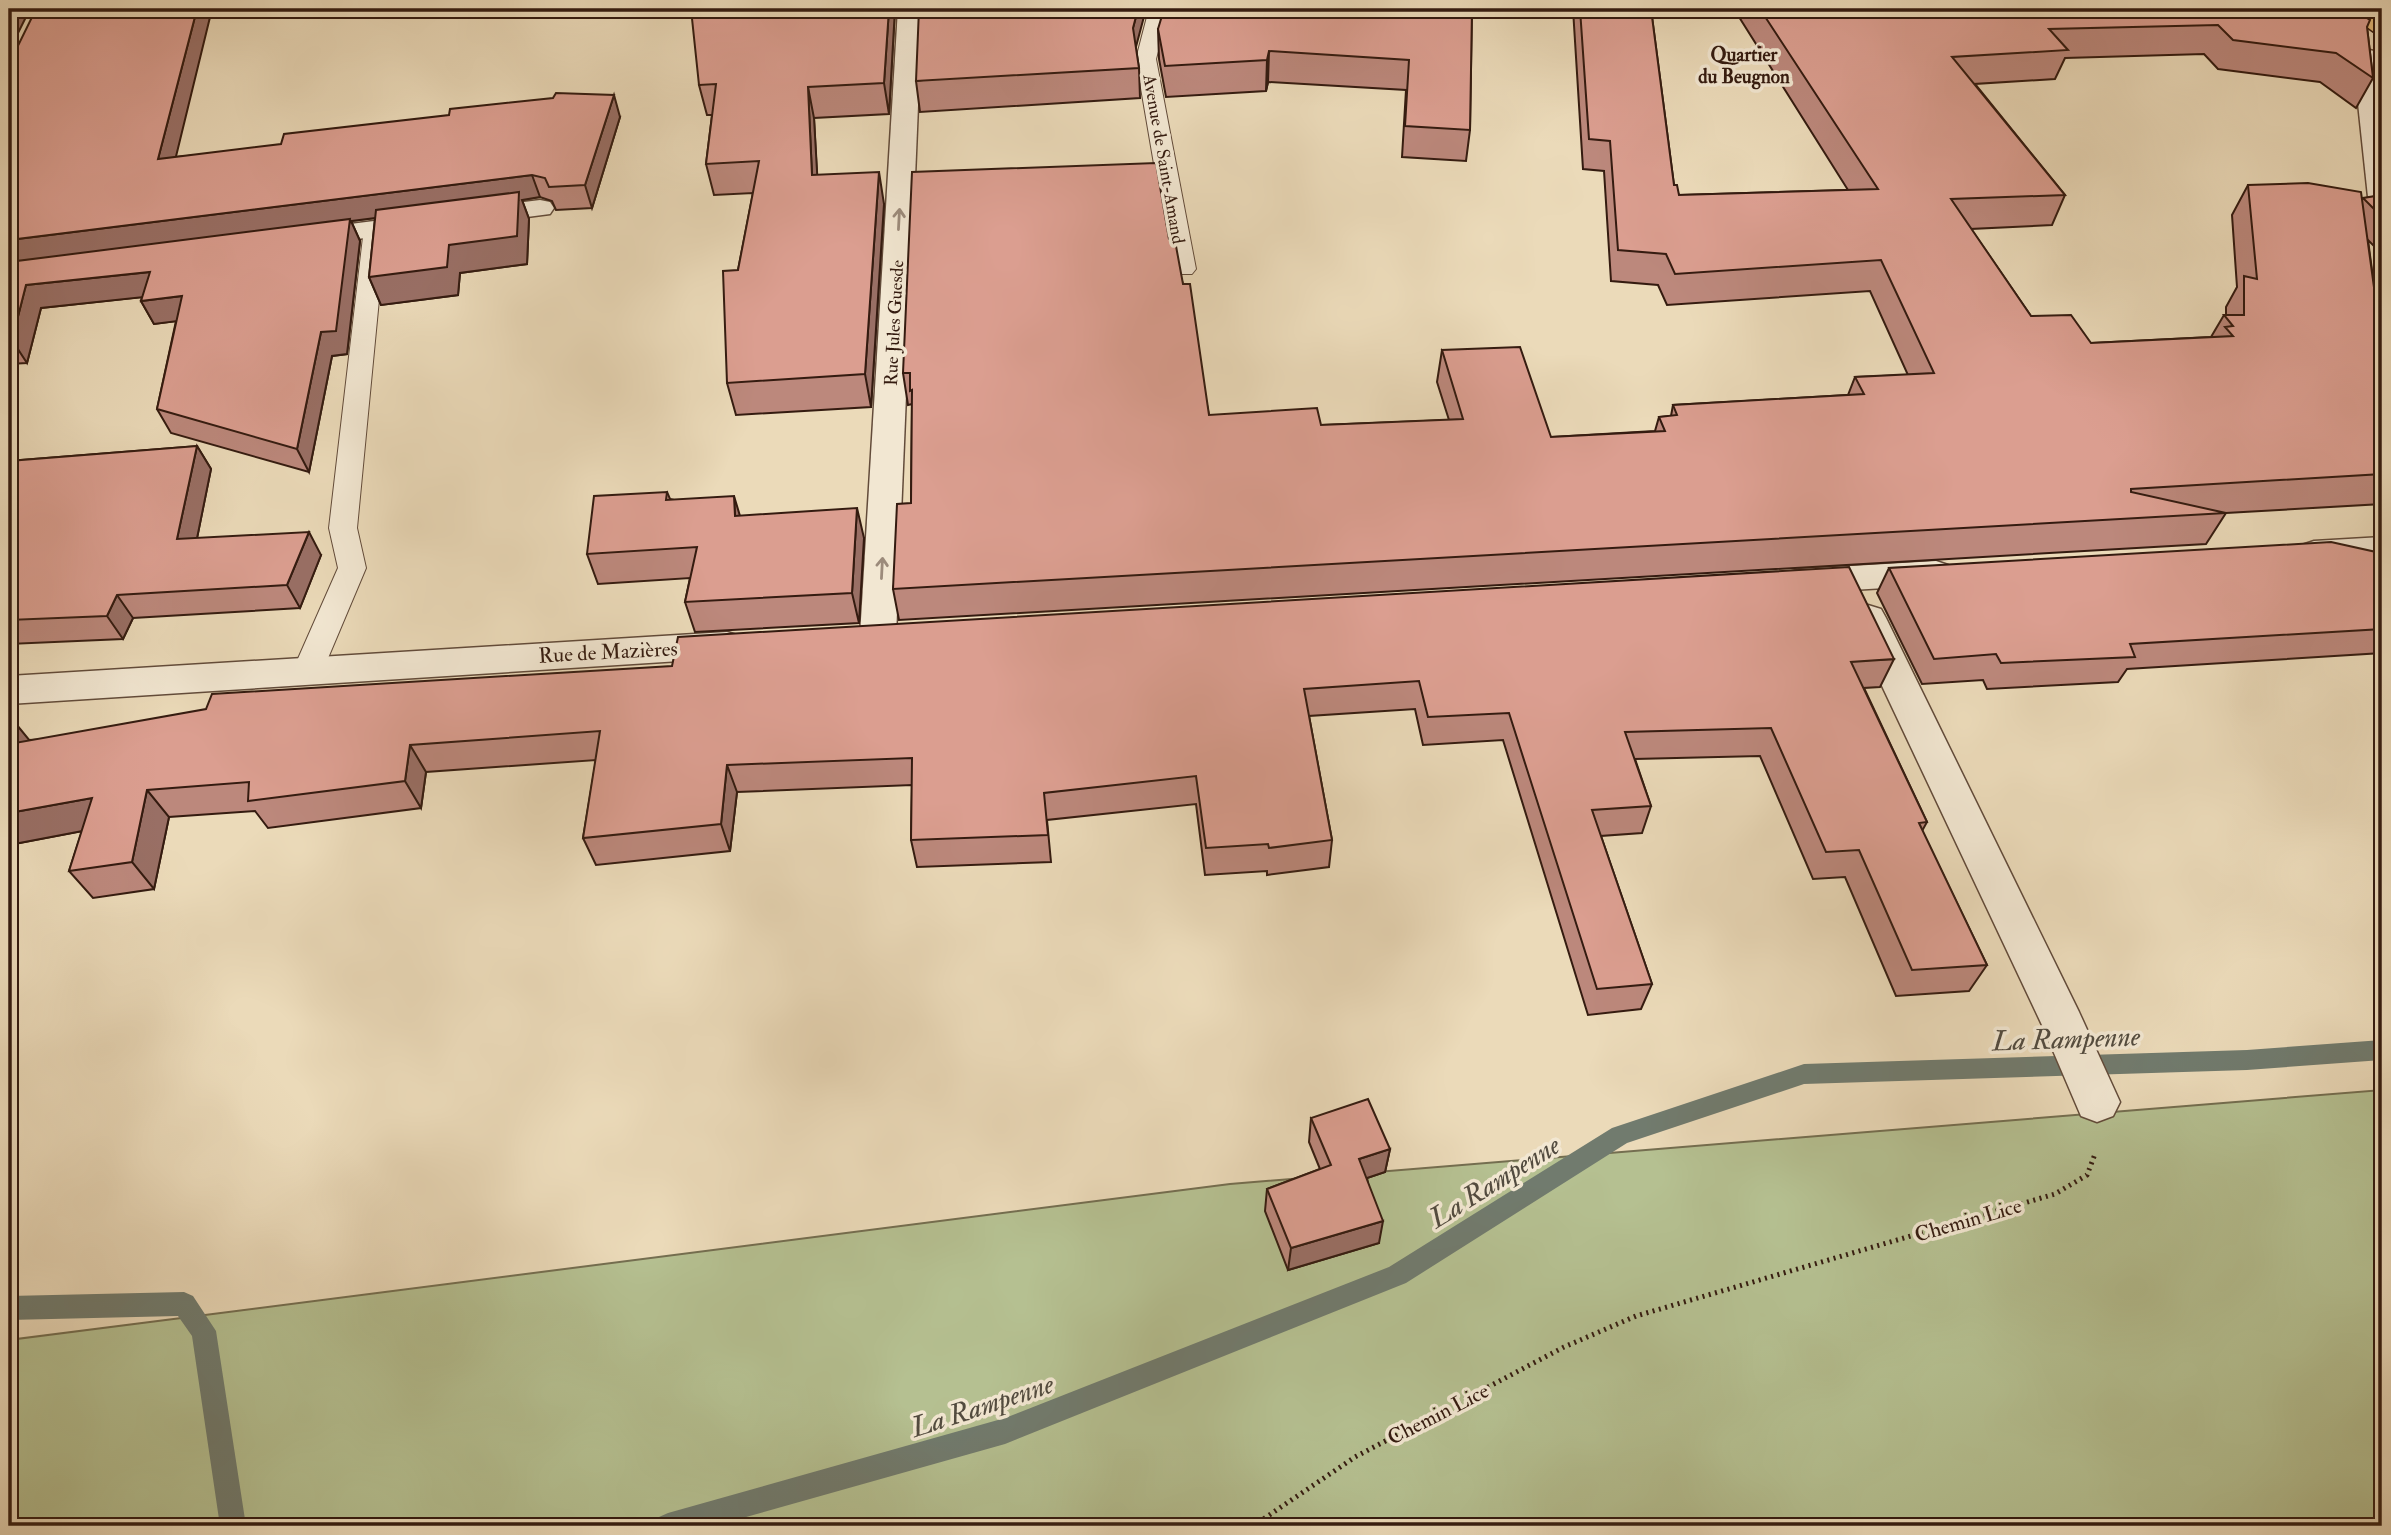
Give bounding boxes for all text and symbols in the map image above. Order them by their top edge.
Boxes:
district label: Quartier du Beugnon [1698,43,1790,90]
street label: Avenue de Saint-Amand [1137,72,1190,246]
one-way arrow [893,207,906,230]
street label: Rue Jules Guesde [880,259,909,387]
one-way arrow [875,557,888,580]
street label: Rue de Mazières [538,635,678,670]
water label: La Rampenne [1990,1019,2141,1060]
water label: La Rampenne [1422,1128,1567,1237]
street label: Chemin Lice [1911,1192,2025,1249]
water label: La Rampenne [906,1367,1059,1446]
street label: Chemin Lice [1383,1377,1494,1452]

